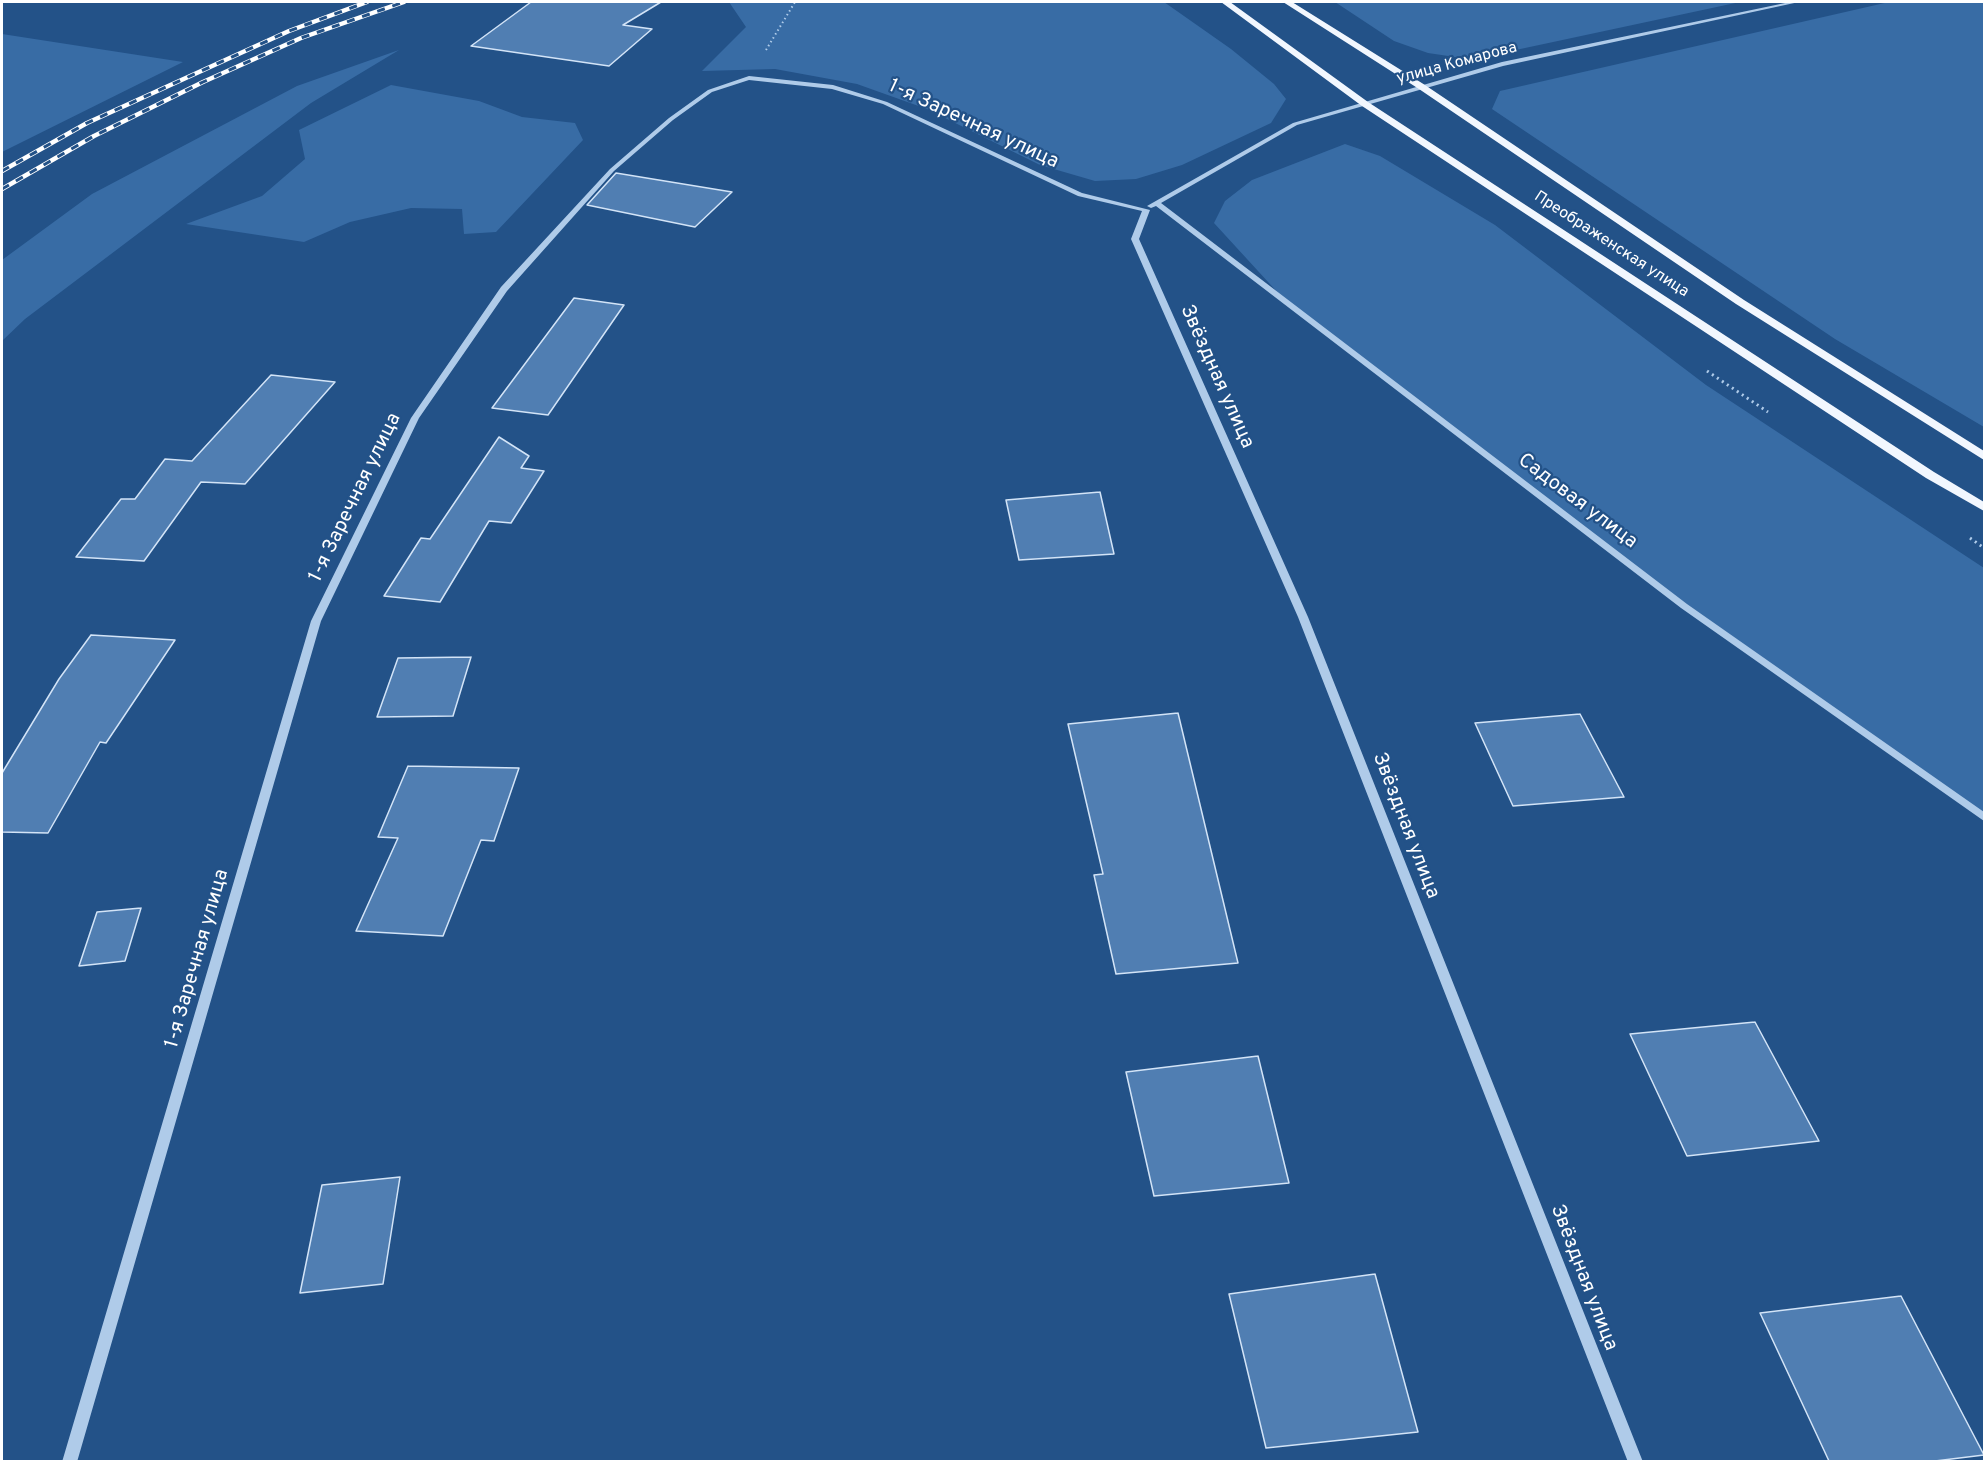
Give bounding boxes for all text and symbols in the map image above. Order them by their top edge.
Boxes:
street label: улица Комарова [1395,39,1519,89]
street label: 1-я Заречная улица [884,75,1062,175]
street label: Преображенская улица [1530,188,1692,302]
street label: Звёздная улица [1174,301,1258,453]
street label: 1-я Заречная улица [305,409,407,587]
street label: Садовая улица [1512,449,1642,555]
street label: Звёздная улица [1366,749,1444,903]
street label: 1-я Заречная улица [161,867,235,1051]
street label: Звёздная улица [1544,1201,1622,1355]

